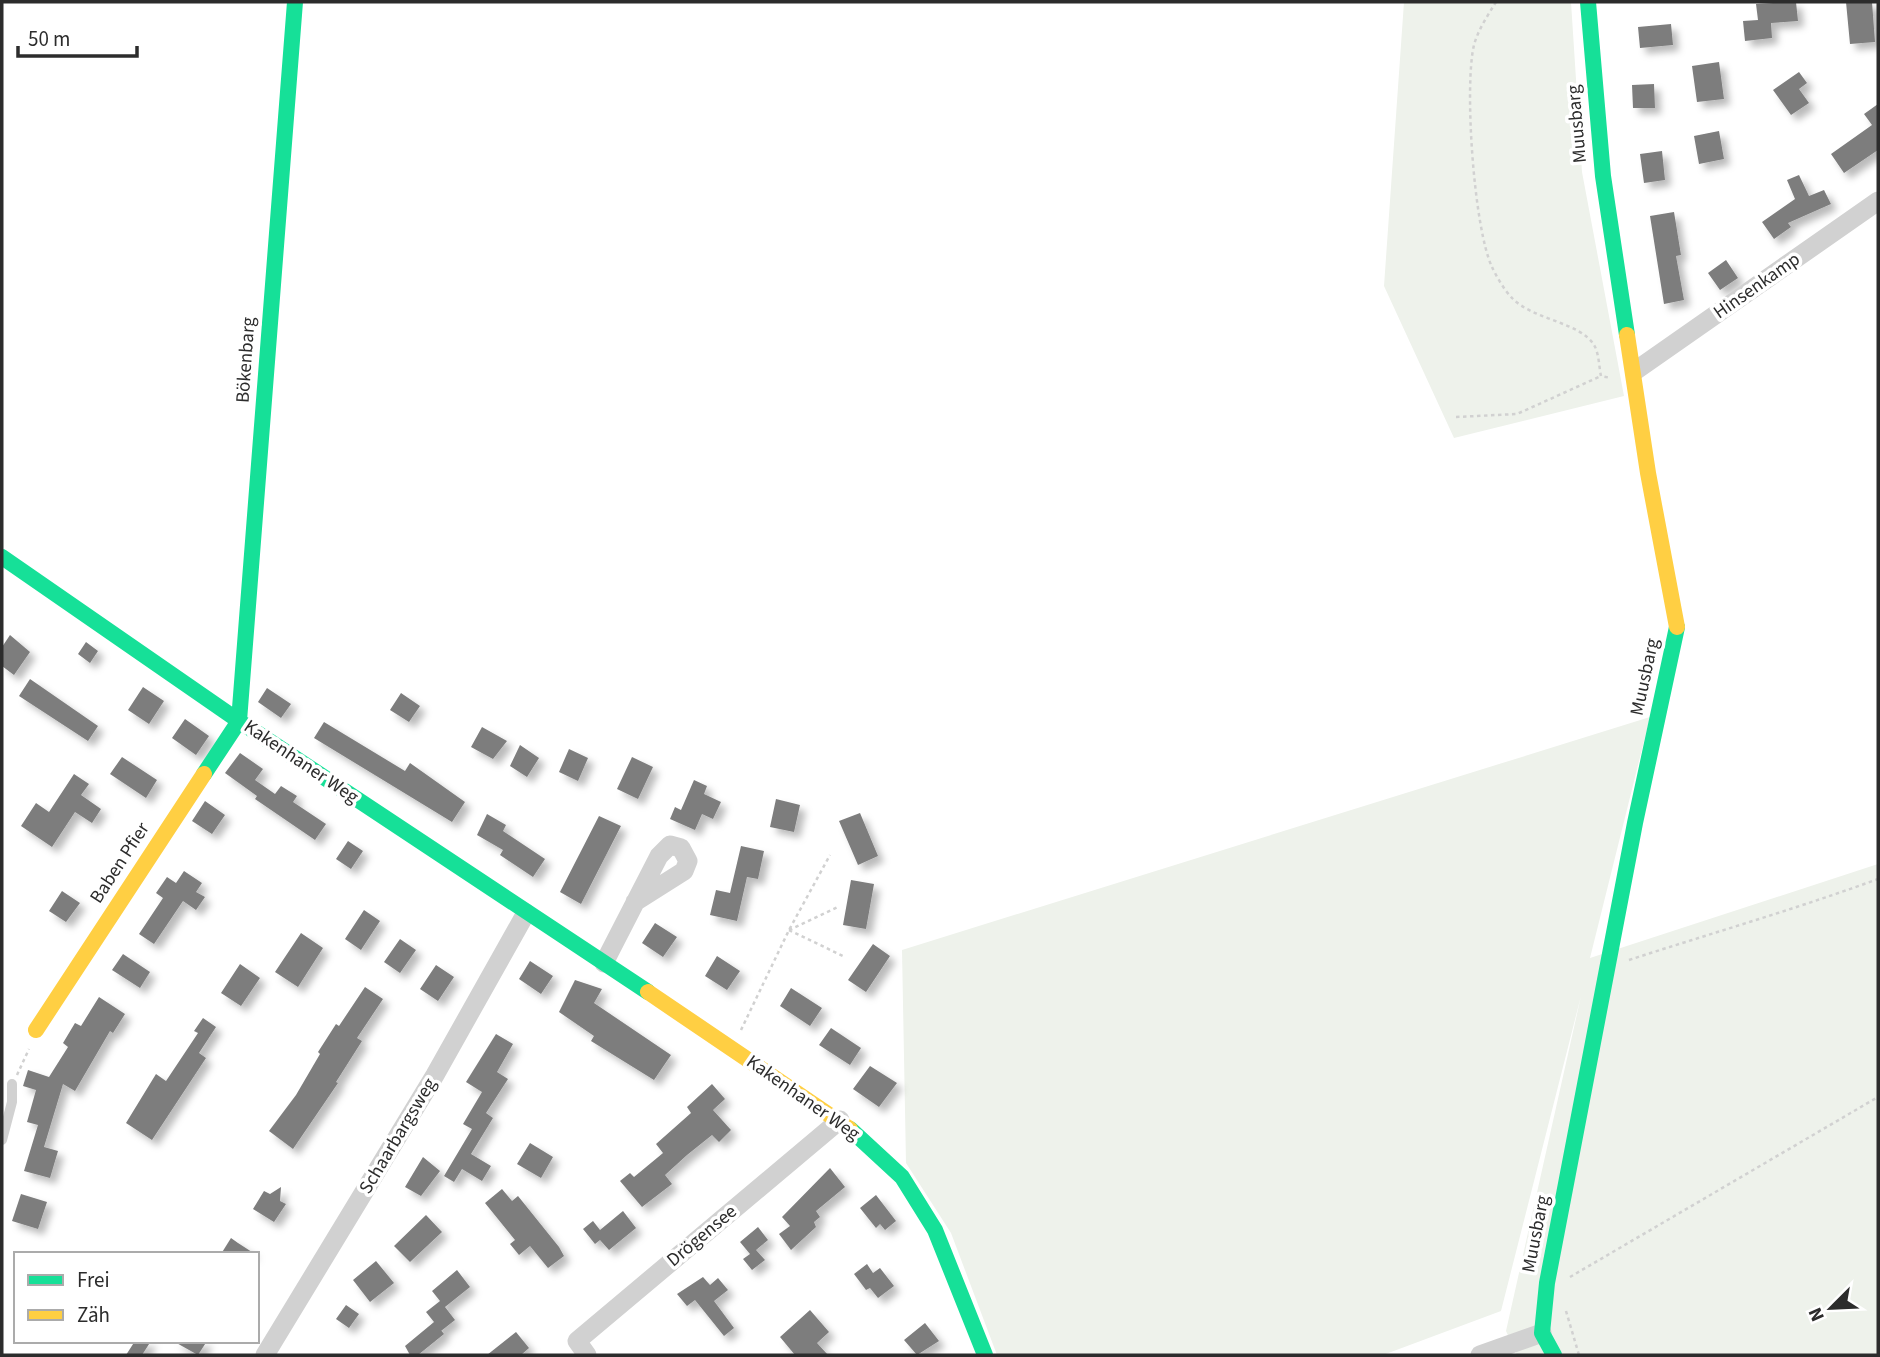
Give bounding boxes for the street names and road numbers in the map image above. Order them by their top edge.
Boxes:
street label: Muusbarg [1560,83,1594,164]
street label: Hinsenkamp [1708,246,1806,326]
street label: Bökenbarg [230,316,263,404]
street label: Muusbarg [1624,636,1666,718]
street label: Kakenhaner Weg [238,714,364,811]
street label: Baben Pfier [84,817,157,909]
street label: Kakenhaner Weg [741,1049,866,1148]
street label: Schaarbargsweg [353,1073,444,1199]
street label: Muusbarg [1515,1193,1557,1275]
street label: Drögensee [661,1199,743,1273]

